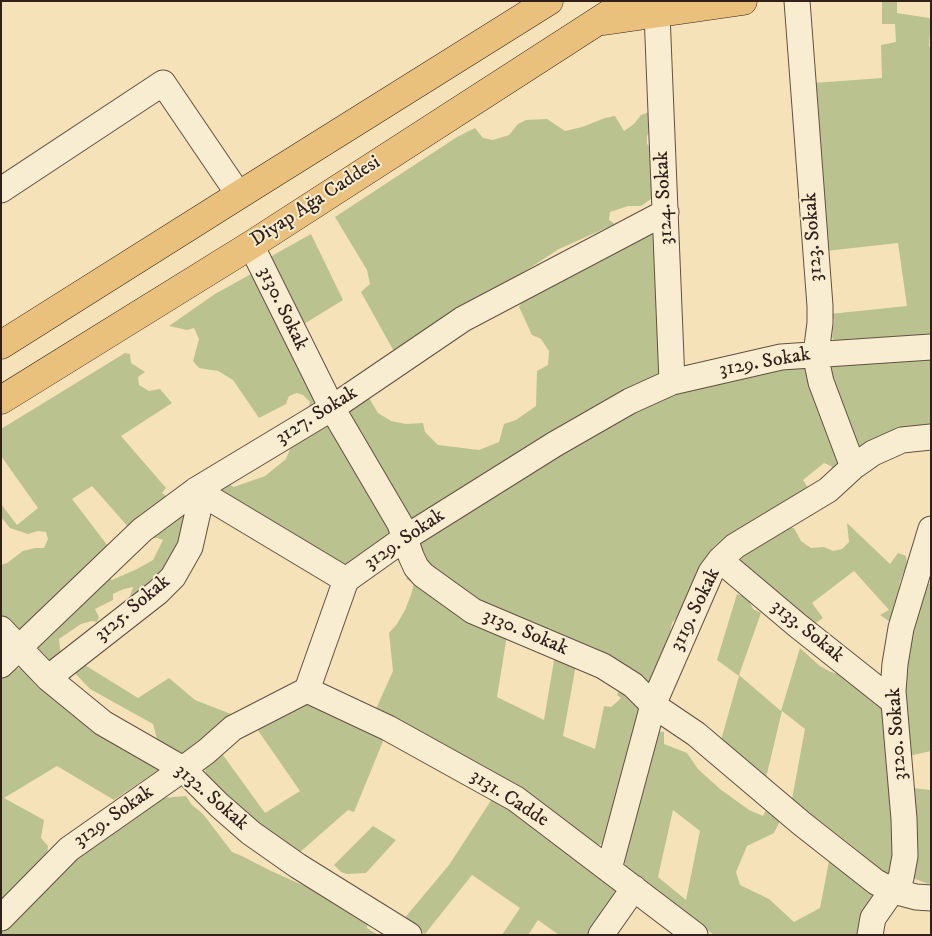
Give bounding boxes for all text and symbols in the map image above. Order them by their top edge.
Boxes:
street label: 3124. Sokak [651,150,679,246]
street label: Diyap Ağa Caddesi [247,151,385,253]
street label: 3123. Sokak [799,191,829,283]
street label: 3130. Sokak [251,263,313,355]
street label: 3129. Sokak [718,343,812,383]
street label: 3127. Sokak [272,381,362,451]
street label: 3129. Sokak [360,504,450,576]
street label: 3119. Sokak [666,564,726,656]
street label: 3125. Sokak [90,570,176,648]
street label: 3133. Sokak [766,595,848,669]
street label: 3130. Sokak [479,604,571,662]
street label: 3120. Sokak [883,687,913,781]
street label: 3132. Sokak [169,759,253,837]
street label: 3131. Cadde [465,765,553,833]
street label: 3129. Sokak [69,781,159,853]

